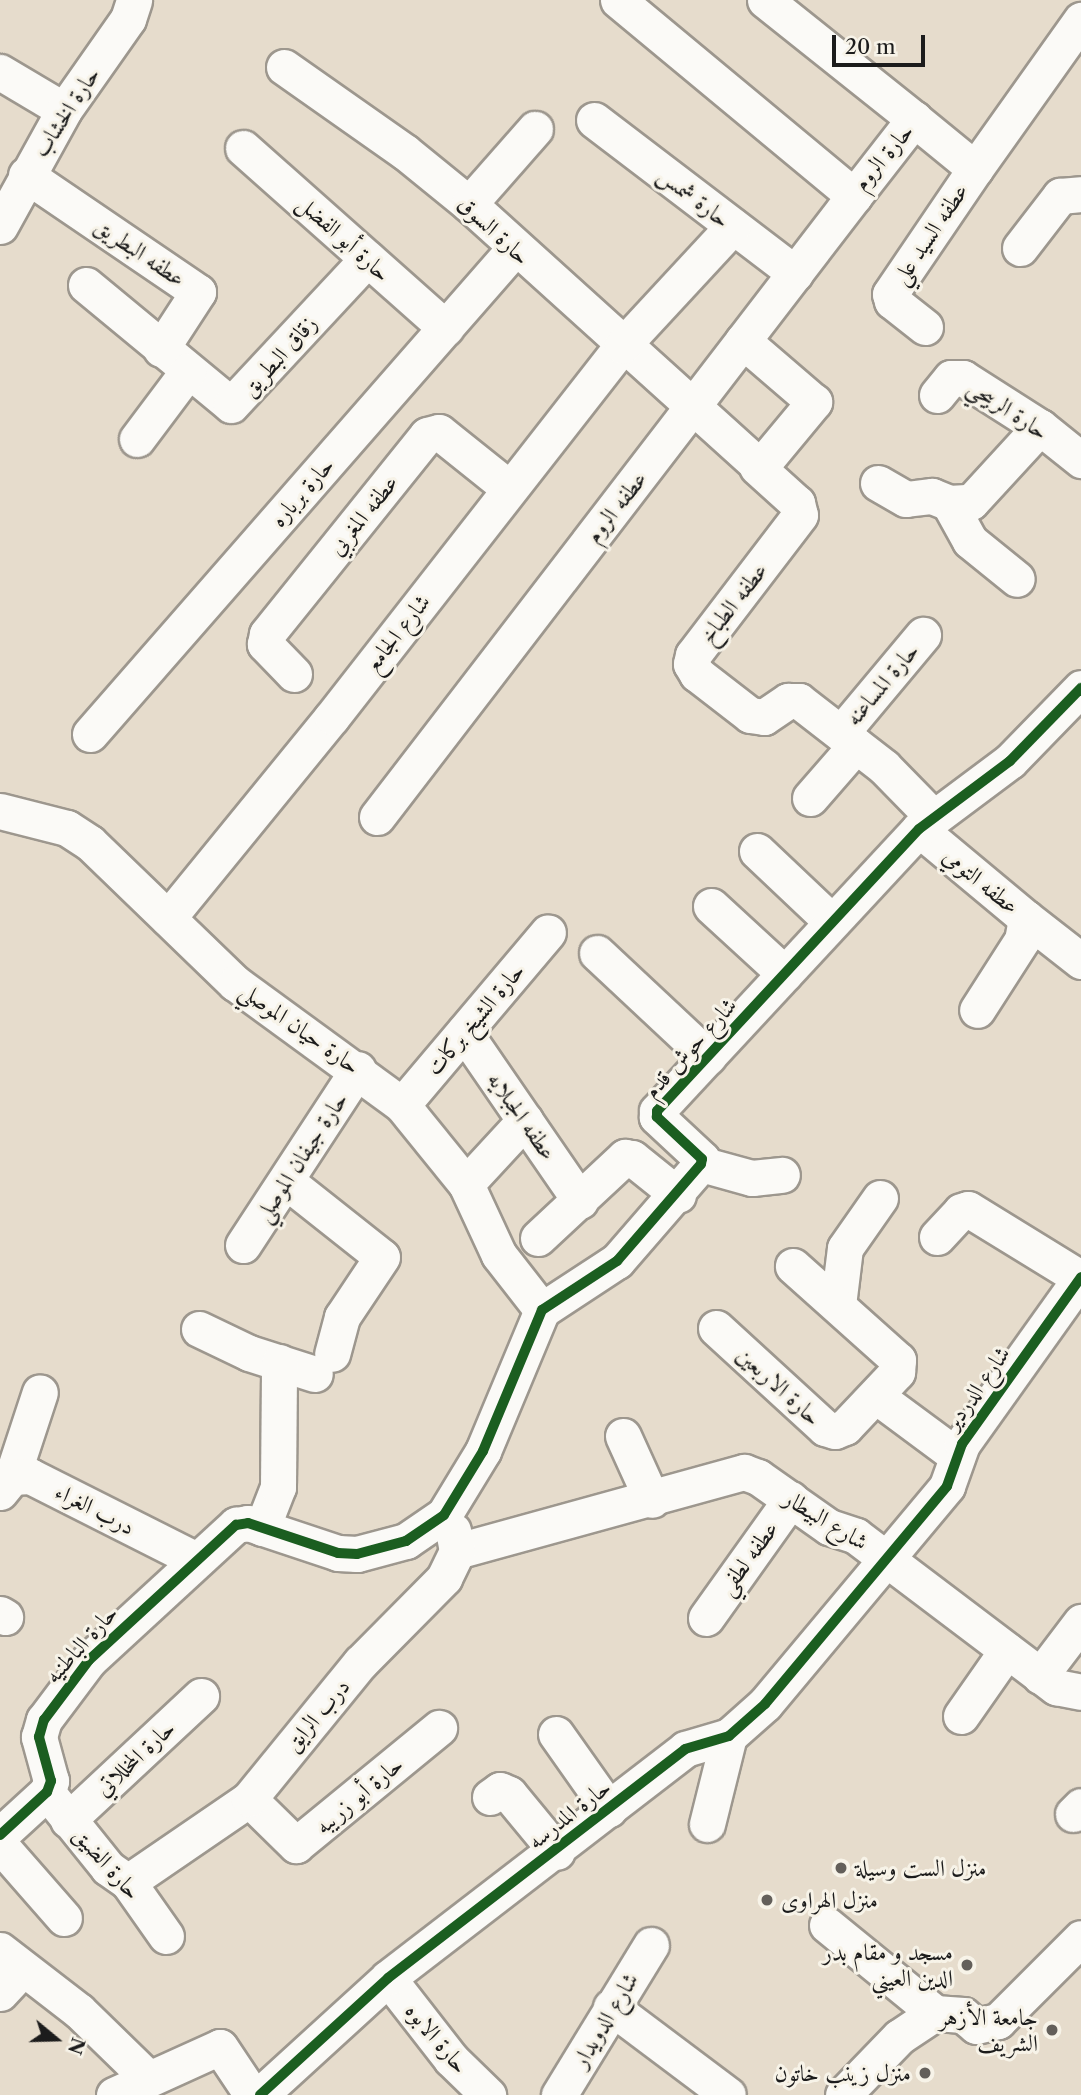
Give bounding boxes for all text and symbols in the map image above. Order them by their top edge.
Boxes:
scale bar [836,21,929,65]
text: 20 m [845,34,896,59]
street label: حارة الخشاب [27,62,105,162]
street label: حارة الروم [847,118,919,196]
street label: حارة شمس [652,161,736,233]
street label: عطفه السيد علي [886,178,974,290]
street label: حارة أبو الفضل [292,189,396,287]
street label: حارة السوق [452,190,536,270]
street label: عطفه البطريق [89,212,191,292]
street label: زقاق البطريق [235,310,323,402]
street label: حارة الربيحي [962,373,1054,445]
street label: حارة برباره [264,452,340,532]
street label: عطفه الروم [579,466,653,548]
street label: عطفه المغربي [322,469,404,561]
street label: عطفه الطباخ [693,557,773,649]
street label: شارع الجامع [358,589,436,677]
street label: حارة المساعنه [839,637,925,731]
street label: عطفه التومي [938,842,1024,920]
street label: حارة الشيخ بركات [420,957,530,1081]
street label: حارة حيان الموصلي [234,976,366,1080]
street label: شارع حوش قدم [638,992,742,1104]
street label: عطفه الجبلايه [482,1067,562,1165]
street label: حارة جيفان الموصلي [249,1087,353,1227]
street label: حارة الاربعين [731,1341,827,1431]
street label: شارع الدردير [938,1341,1016,1435]
street label: درب الغراء [50,1477,140,1541]
street label: شارع البيطار [779,1484,873,1556]
street label: عطفه لطفي [712,1516,784,1600]
street label: حارة الباطنيه [39,1599,123,1689]
street label: درب الرايق [278,1673,356,1757]
street label: حارة المخللاتي [89,1714,181,1802]
street label: حارة أبو زريبه [309,1750,409,1840]
street label: حارة المدرسه [522,1773,616,1855]
street label: حارة الضيق [67,1821,147,1905]
place label: منزل الست وسيلة [855,1854,987,1882]
marker: منزل الست وسيلة [833,1860,849,1876]
place label: منزل الهراوى [781,1886,878,1914]
marker: منزل الهراوى [759,1892,775,1908]
place label: مسجد و مقام بدر الدين العيني [823,1938,953,1992]
marker: مسجد و مقام بدر الدين العيني [959,1957,975,1973]
street label: شارع الدويدار [566,1968,644,2072]
street label: حارة الابوه [400,1997,474,2079]
place label: جامعة الأزهر الشريف [939,2003,1038,2057]
north arrow [21,2004,91,2074]
marker: جامعة الأزهر الشريف [1044,2022,1060,2038]
text: N [63,2034,90,2058]
place label: منزل زينب خاتون [774,2059,911,2087]
marker: منزل زينب خاتون [917,2065,933,2081]

